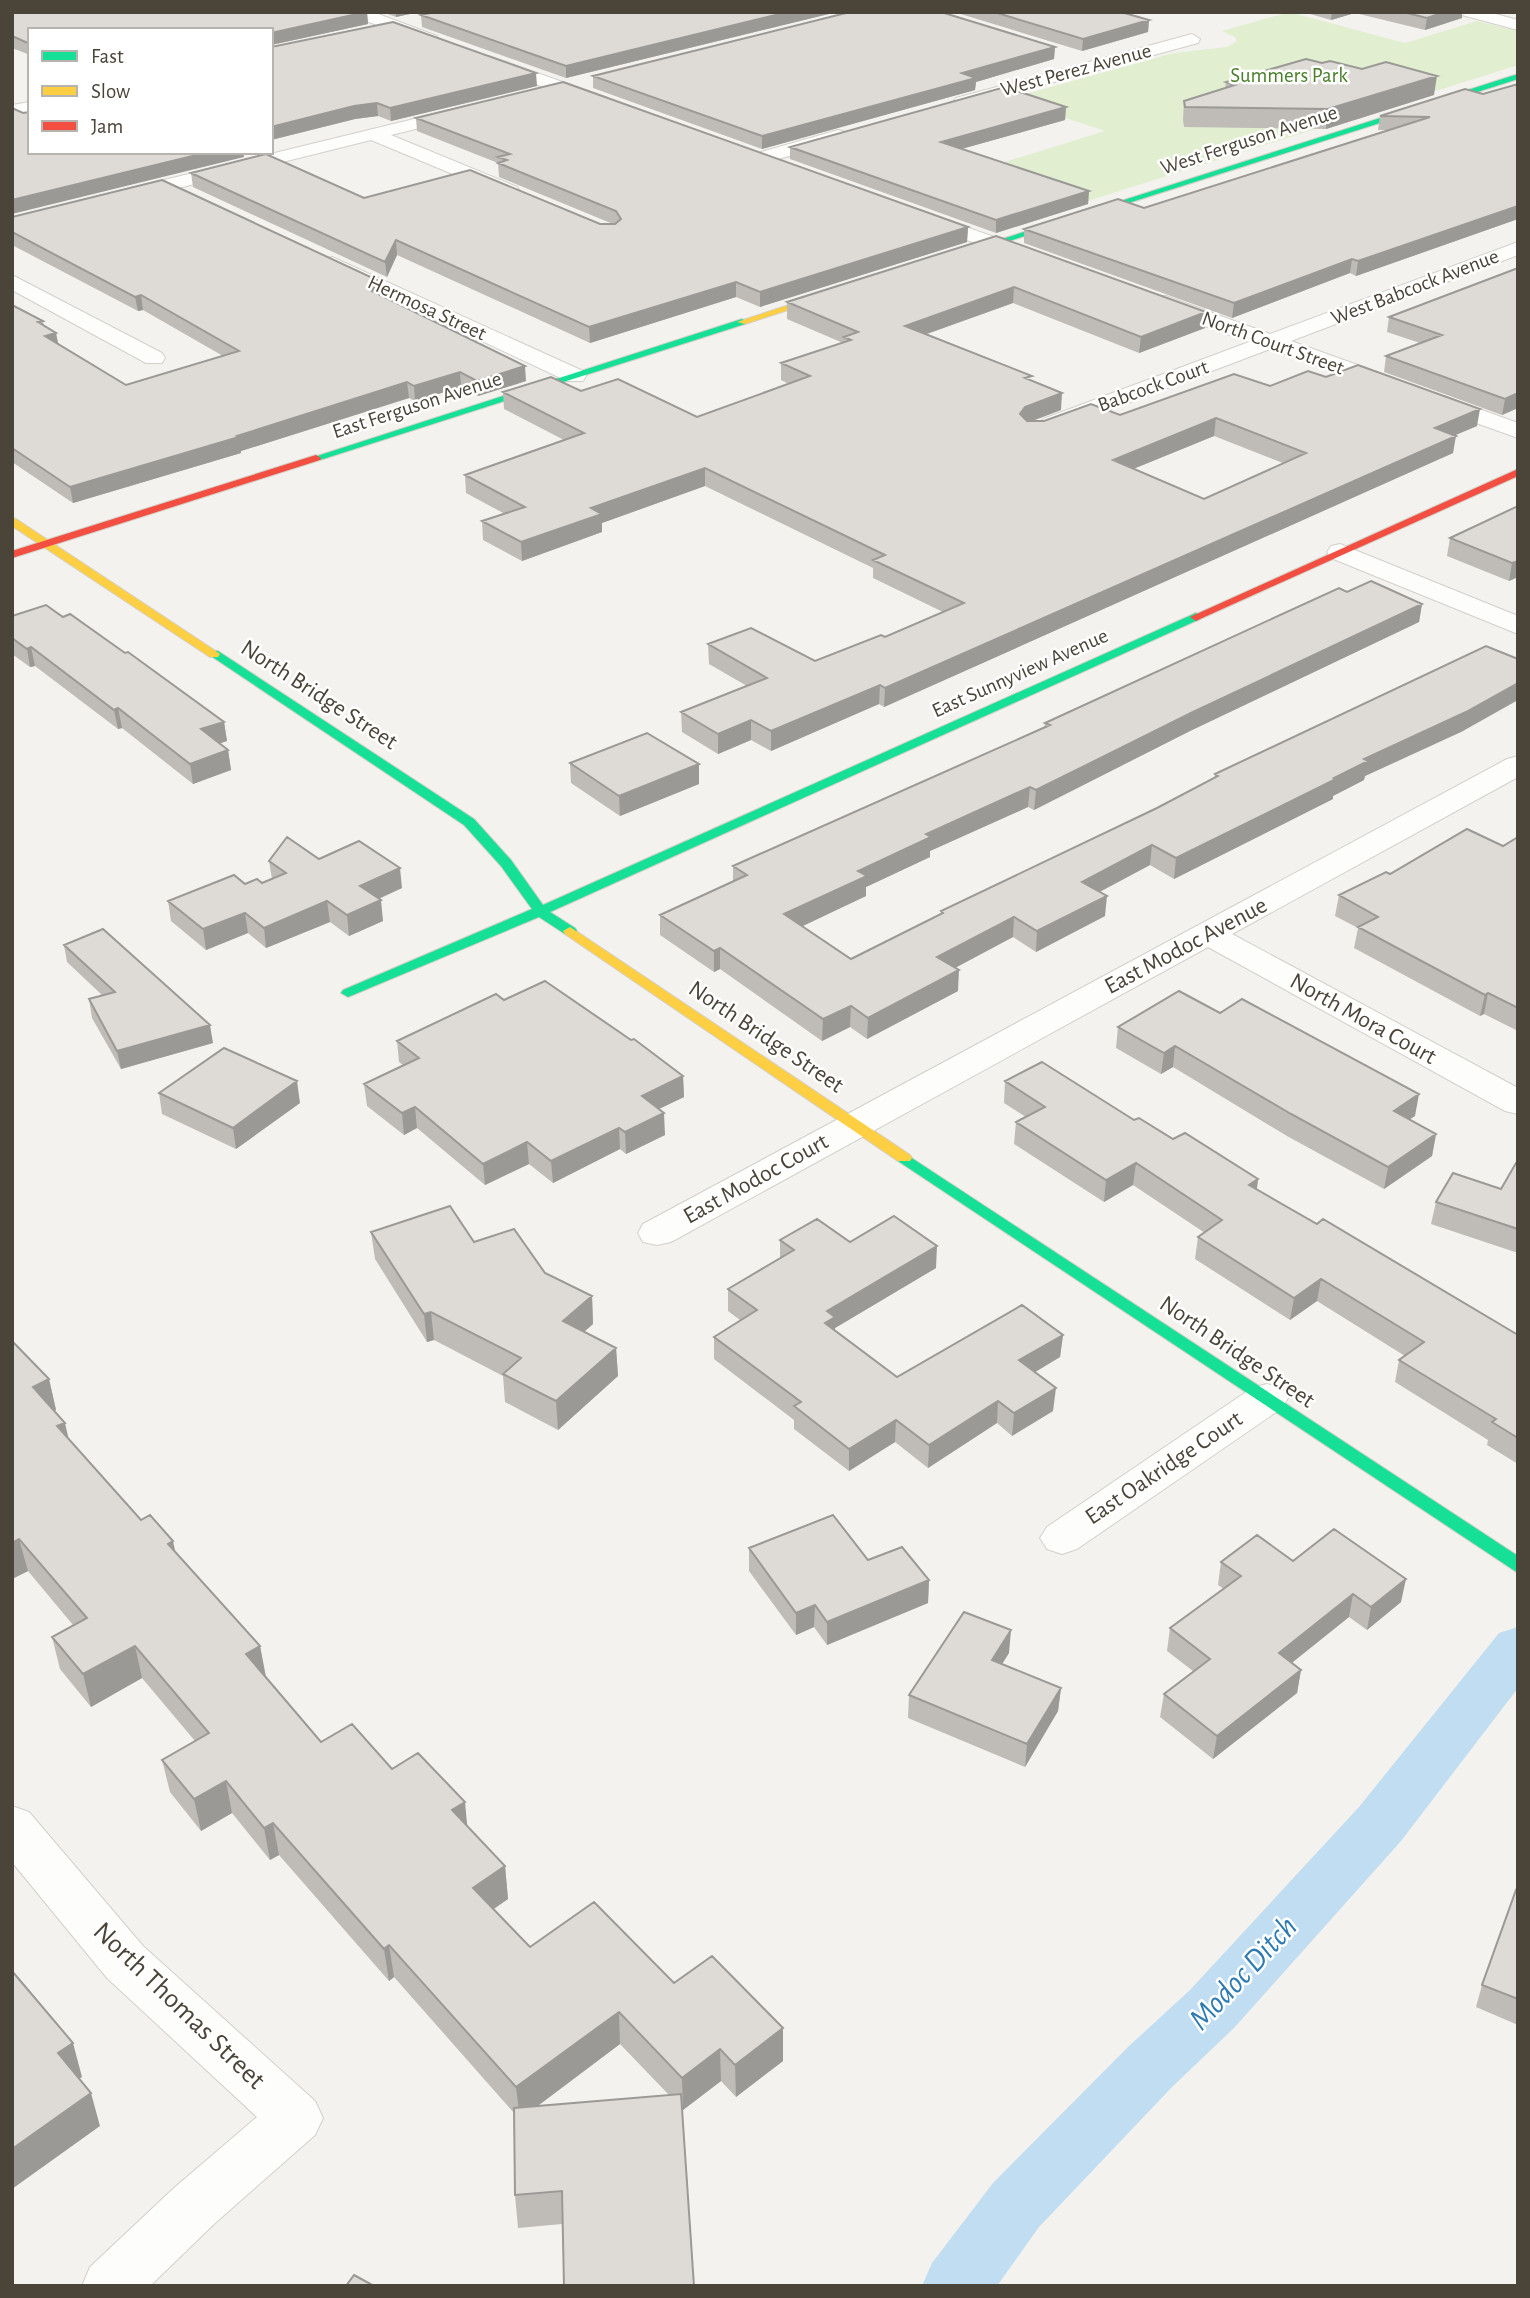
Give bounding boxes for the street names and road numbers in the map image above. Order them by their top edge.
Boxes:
street label: West Perez Avenue [998,40,1154,100]
street label: West Ferguson Avenue [1158,101,1340,179]
street label: West Babcock Avenue [1328,245,1502,329]
street label: Hermosa Street [365,271,490,345]
street label: North Court Street [1199,308,1347,379]
street label: Babcock Court [1095,356,1211,416]
street label: East Ferguson Avenue [330,368,504,442]
street label: East Sunnyview Avenue [929,625,1111,721]
street label: North Bridge Street [236,636,402,755]
street label: East Modoc Avenue [1101,893,1271,999]
street label: North Mora Court [1286,969,1440,1069]
street label: North Bridge Street [684,976,848,1098]
street label: East Modoc Court [680,1129,833,1229]
street label: North Bridge Street [1155,1291,1319,1413]
street label: East Oakridge Court [1081,1406,1247,1529]
street label: North Thomas Street [88,1917,270,2095]

